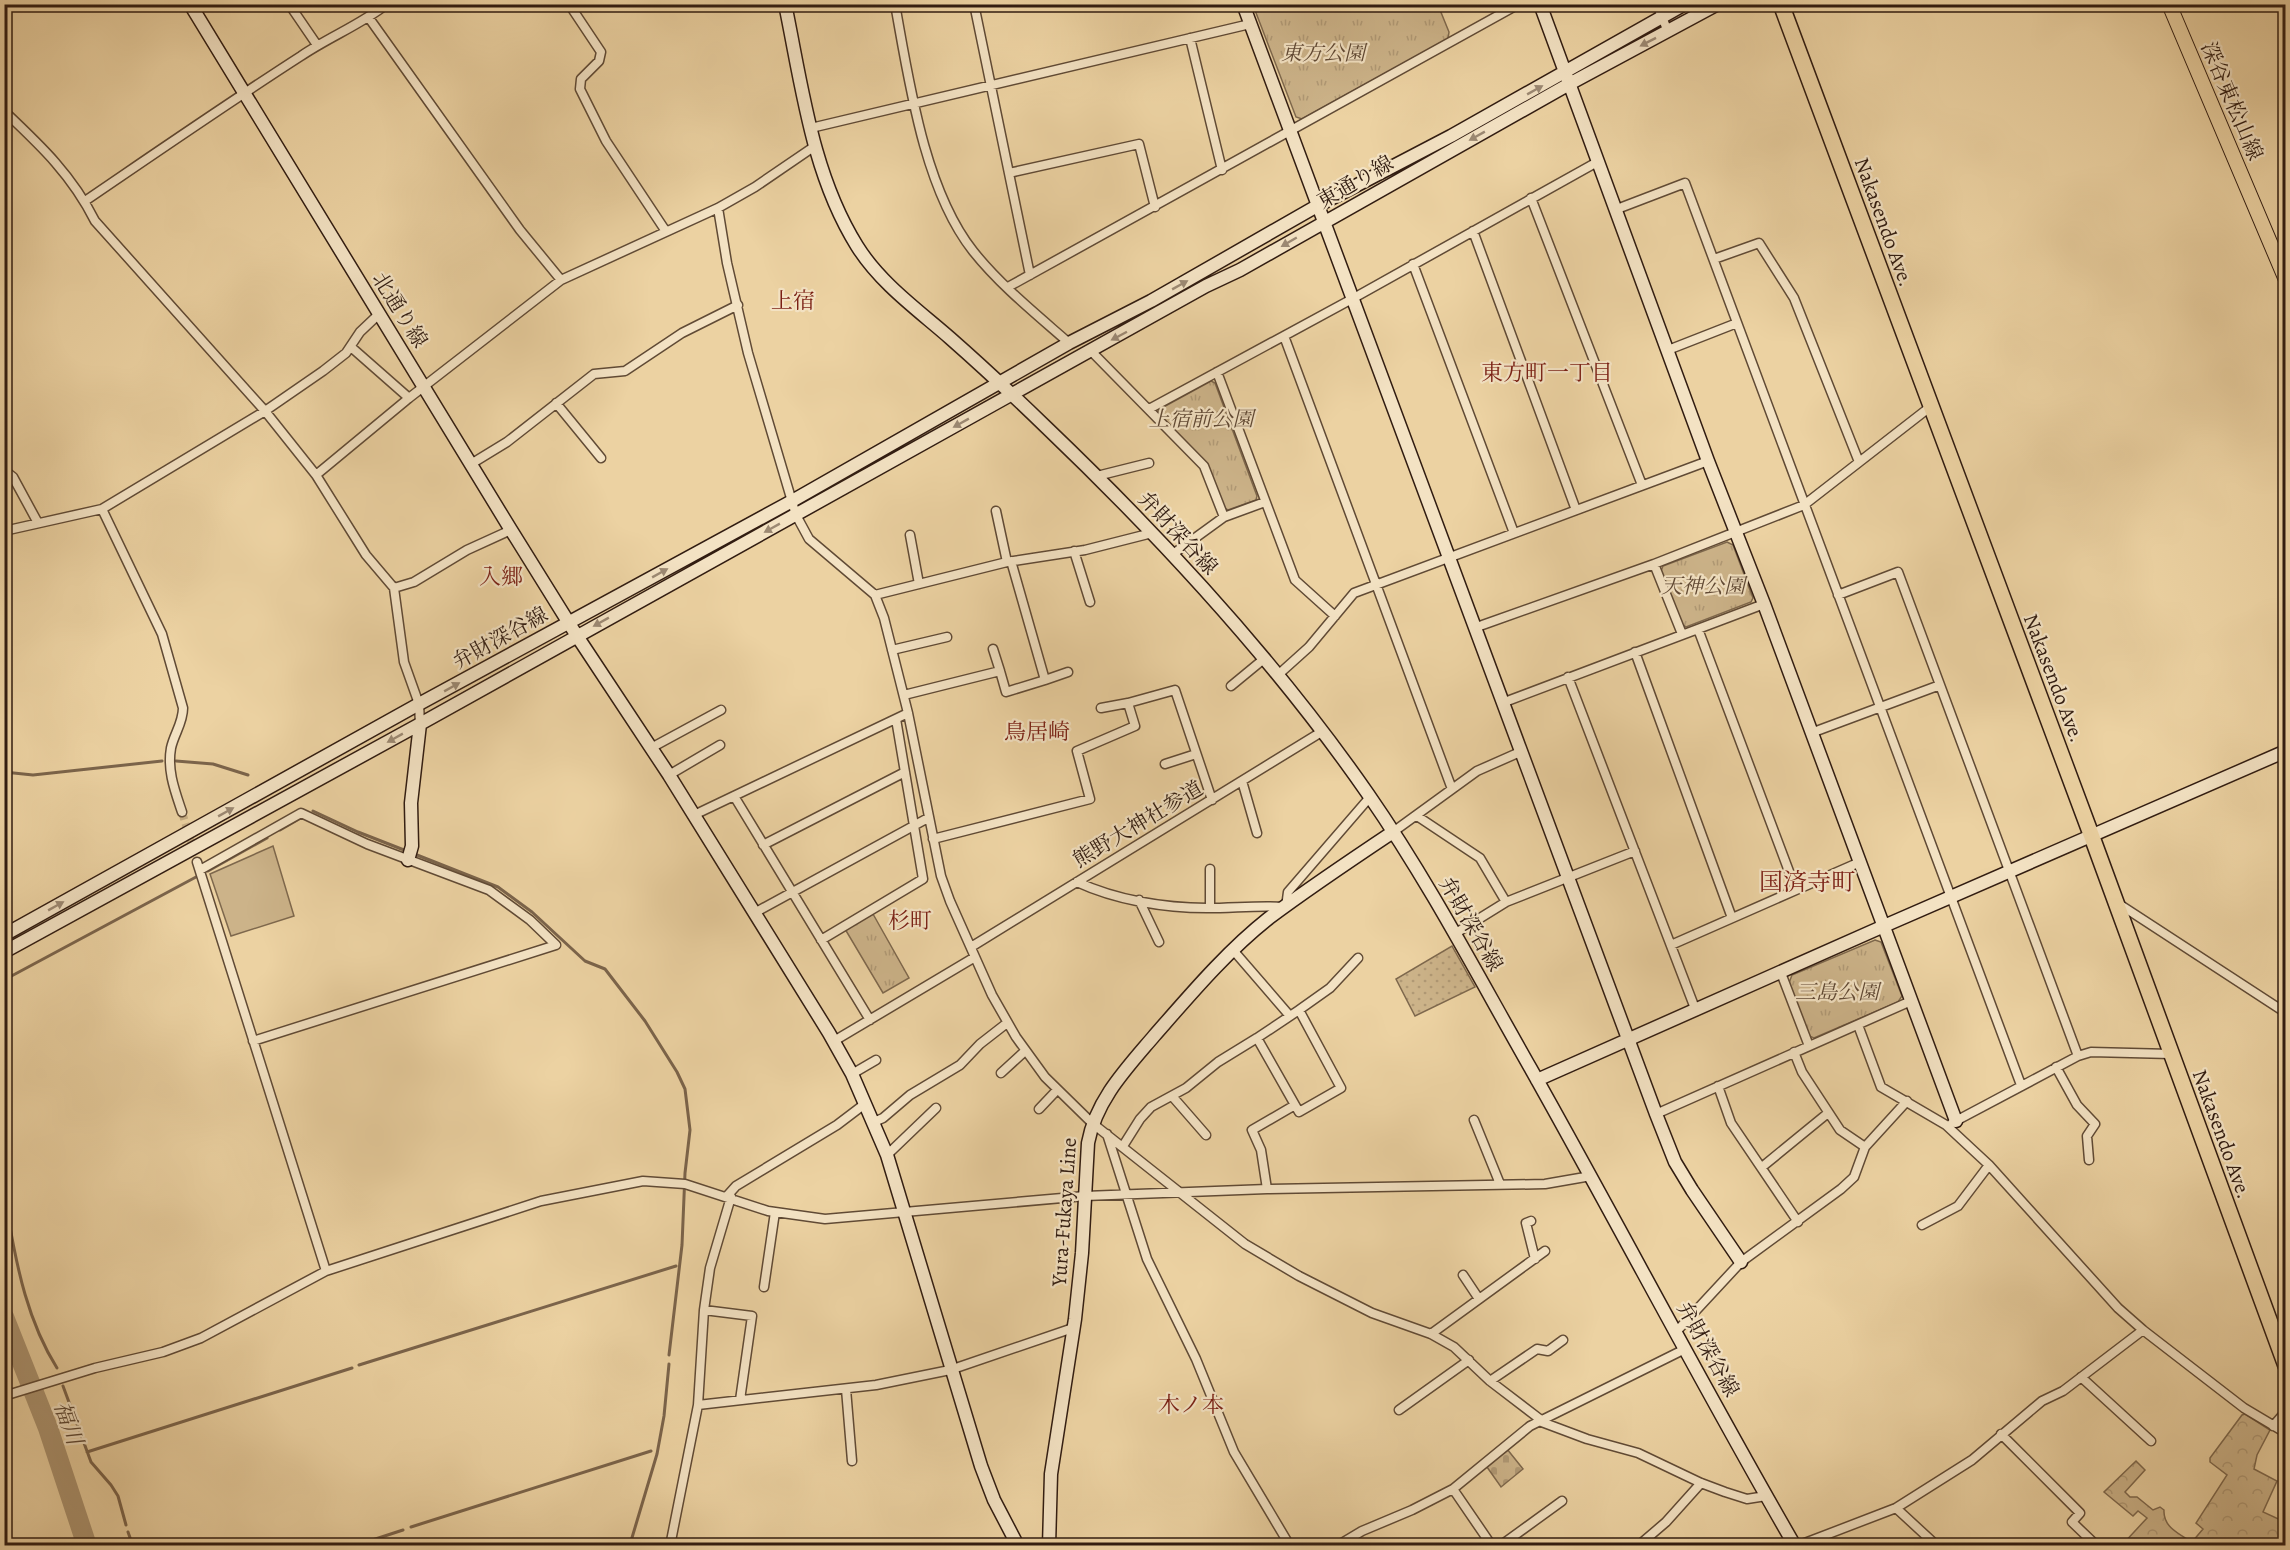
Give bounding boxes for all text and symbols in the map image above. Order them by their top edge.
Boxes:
one-way arrow [1640,38,1657,47]
street label: 深谷東松山線 [2194,38,2270,164]
park label: 東方公園 [1281,39,1368,67]
one-way arrow [1526,85,1543,95]
one-way arrow [1468,131,1485,141]
street label: 東通り線 [1312,149,1398,215]
street label: Nakasendo Ave. [1848,154,1920,290]
one-way arrow [1280,237,1297,247]
street label: 北通り線 [366,267,434,353]
one-way arrow [1172,280,1189,290]
district label: 上宿 [771,286,815,316]
one-way arrow [1110,331,1127,341]
district label: 東方町一丁目 [1481,358,1613,388]
park label: 上宿前公園 [1149,405,1256,433]
one-way arrow [952,418,969,428]
street label: 弁財深谷線 [1132,485,1224,581]
one-way arrow [763,523,780,533]
district label: 入郷 [479,562,523,592]
one-way arrow [652,568,669,578]
park label: 天神公園 [1661,572,1748,600]
street label: 弁財深谷線 [447,600,553,676]
street label: Nakasendo Ave. [2017,610,2091,746]
one-way arrow [592,617,609,627]
one-way arrow [444,682,461,692]
district label: 鳥居崎 [1004,717,1070,747]
one-way arrow [386,733,403,743]
street label: 熊野大神社参道 [1068,774,1208,874]
one-way arrow [218,806,234,817]
district label: 国済寺町 [1759,866,1855,898]
street label: 弁財深谷線 [1433,872,1509,976]
one-way arrow [47,901,64,911]
district label: 杉町 [888,906,932,936]
park label: 三島公園 [1795,978,1882,1006]
street label: Nakasendo Ave. [2186,1066,2258,1202]
street label: Yura-Fukaya Line [1045,1137,1083,1288]
street label: 弁財深谷線 [1670,1296,1746,1402]
district label: 木ノ本 [1158,1390,1224,1420]
water label: 福川 [46,1397,90,1451]

